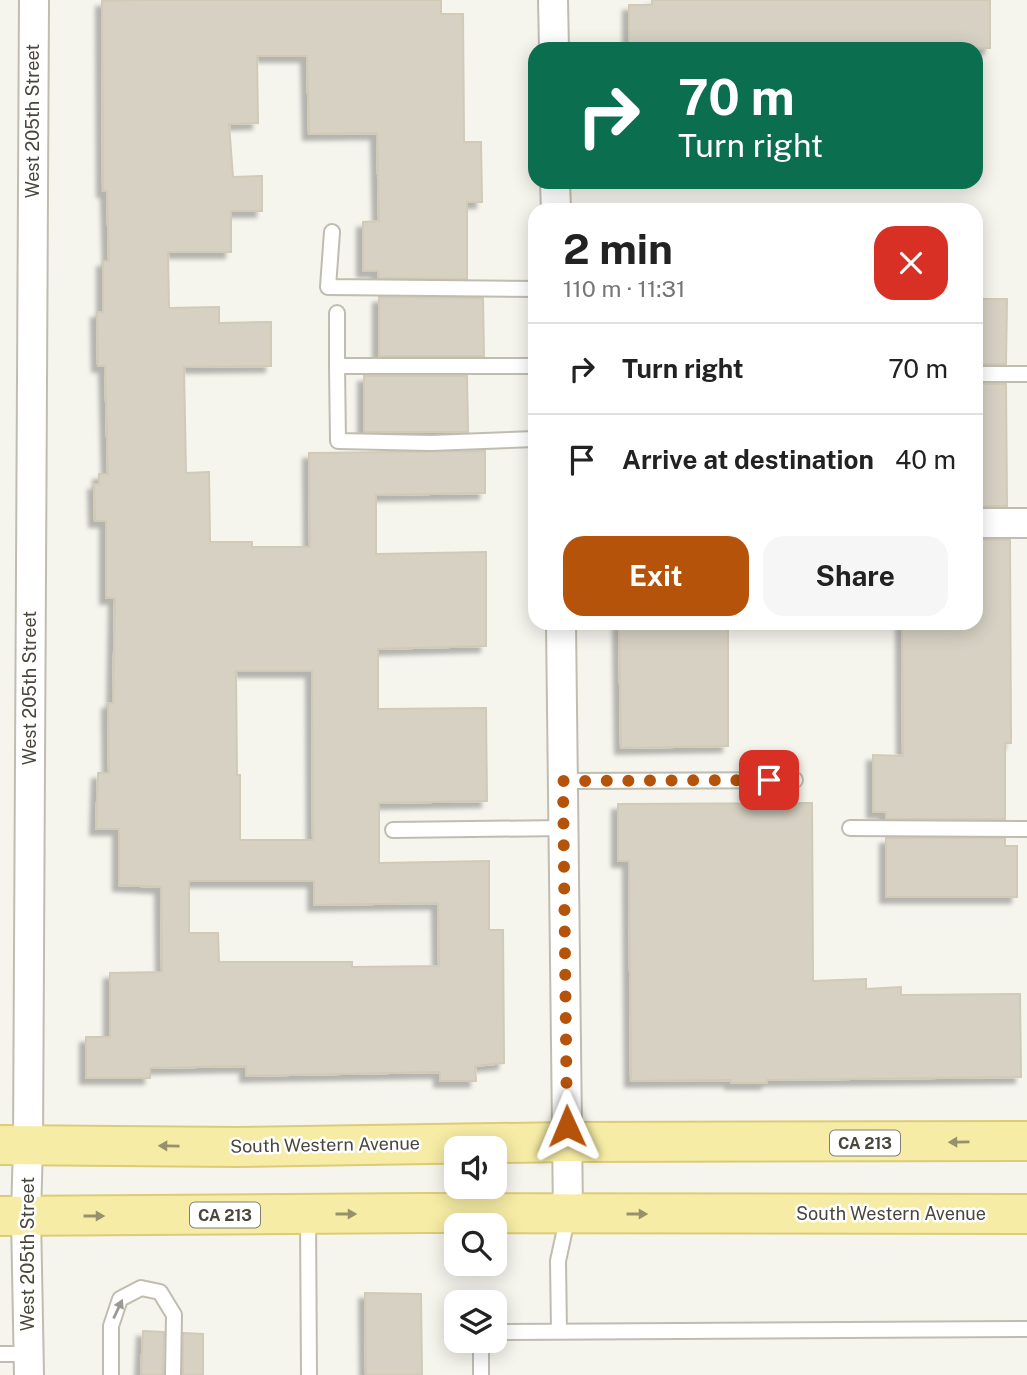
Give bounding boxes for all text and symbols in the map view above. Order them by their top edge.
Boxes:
street label: West 205th Street [22,44,43,198]
text: 70 m [678,68,795,126]
icon: right [563,70,654,161]
text: Turn right [678,127,823,164]
text: 2 min [563,224,673,273]
button: close [874,226,948,300]
text: 110 m · 11:31 [563,275,685,302]
icon: right [563,350,601,388]
text: Turn right [622,353,744,384]
text: 70 m [888,353,948,384]
icon: arrive [563,441,601,479]
text: Arrive at destination [622,444,874,475]
text: 40 m [895,444,956,475]
button: Exit [563,536,749,616]
button: Share [763,536,948,616]
street label: West 205th Street [19,611,40,765]
pin [739,750,799,810]
icon: arrive [750,761,788,799]
position arrow [530,1089,604,1163]
road number: CA 213 [830,1130,900,1156]
street label: South Western Avenue [230,1132,420,1157]
map controls [444,1136,507,1353]
button: sound [444,1136,507,1199]
one-way arrow [948,1136,970,1148]
one-way arrow [157,1140,179,1152]
street label: West 205th Street [17,1177,38,1331]
road number: CA 213 [190,1203,260,1228]
street label: South Western Avenue [796,1203,986,1224]
one-way arrow [336,1208,358,1219]
one-way arrow [626,1208,648,1219]
one-way arrow [84,1210,106,1222]
button: search [444,1213,507,1276]
button: layers [444,1290,507,1353]
one-way arrow [112,1298,124,1319]

